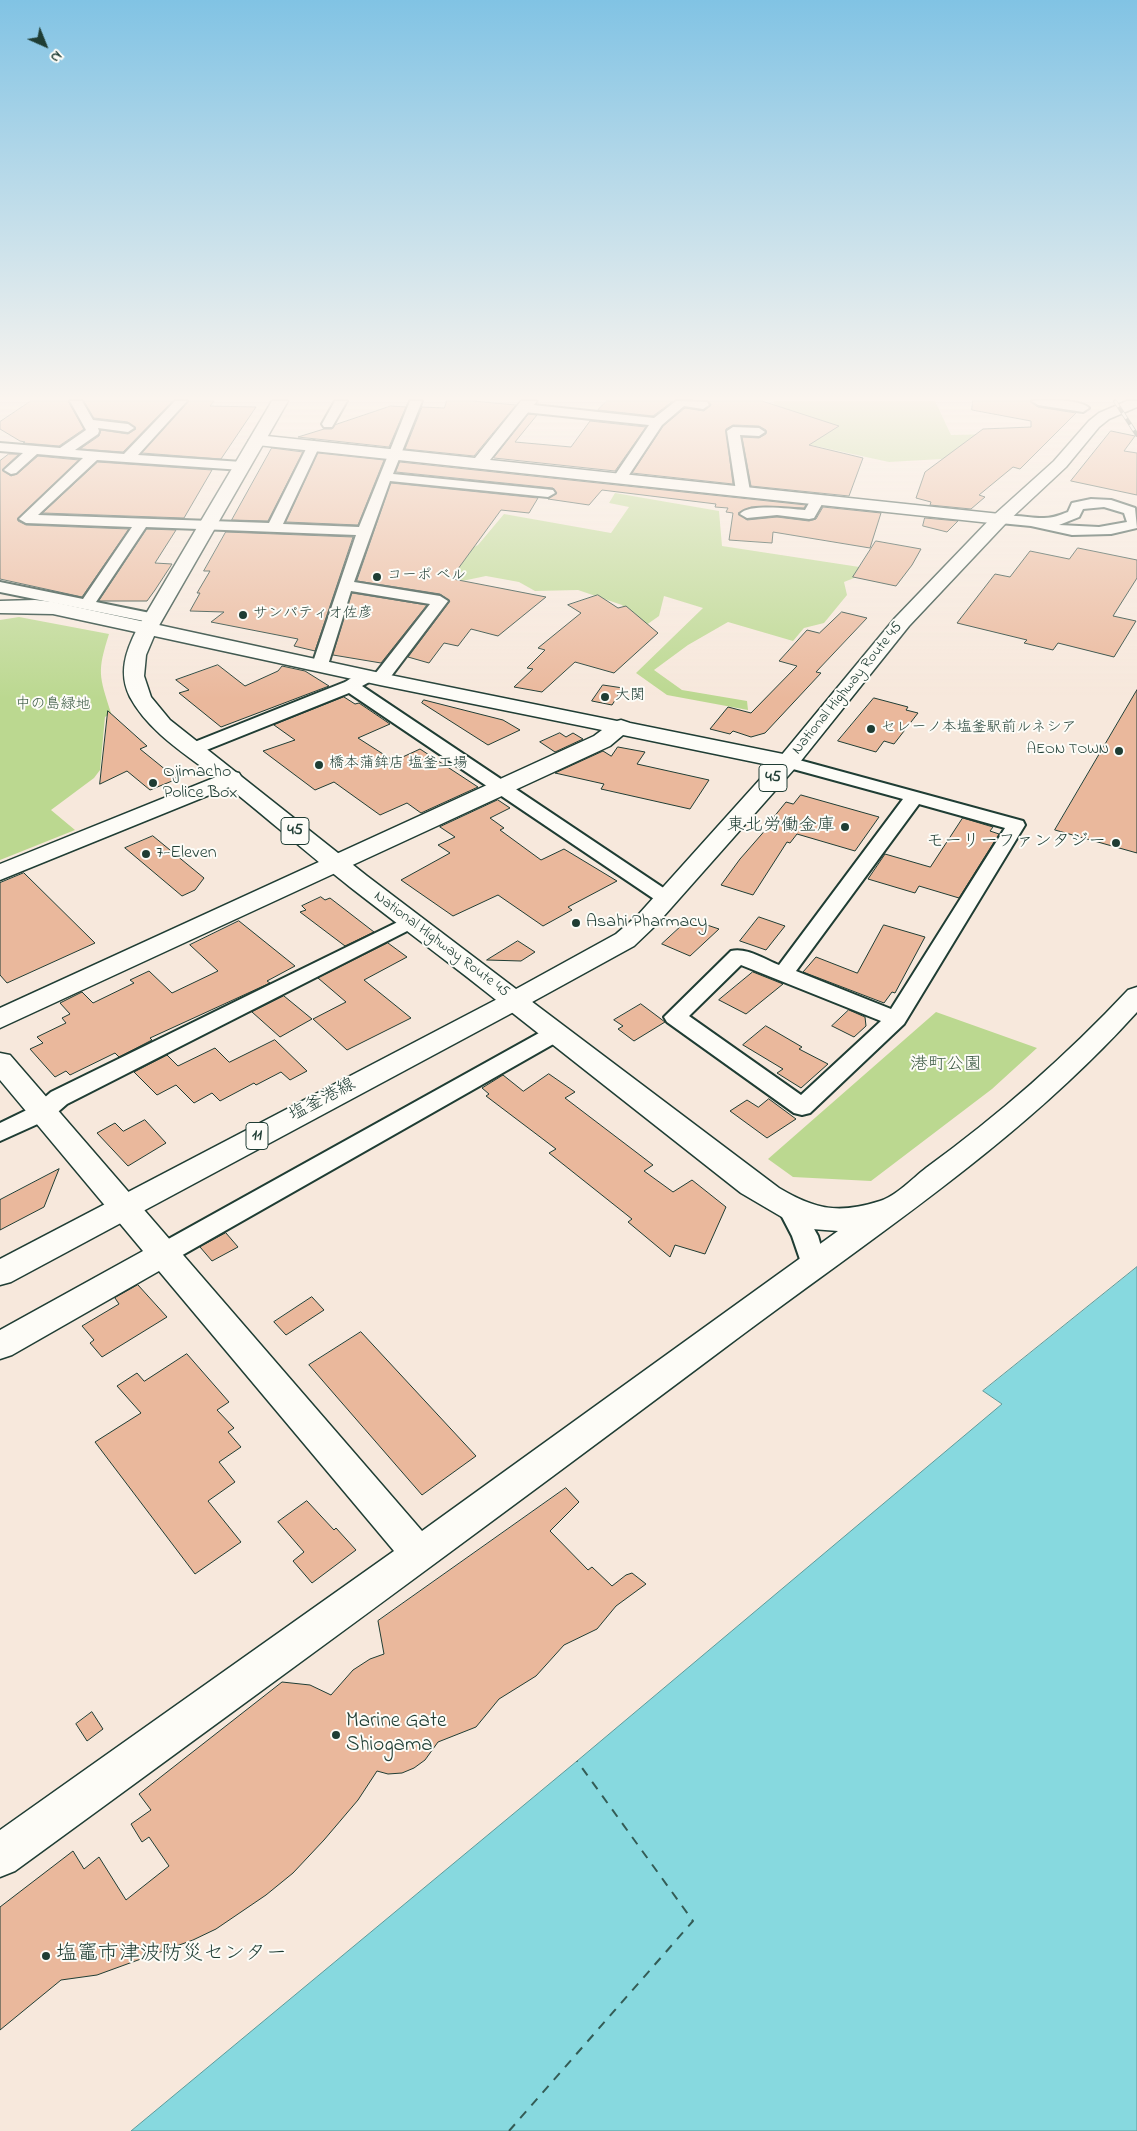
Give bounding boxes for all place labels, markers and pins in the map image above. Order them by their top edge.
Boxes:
place label: コーポ ベル [387,568,466,586]
marker: コーポ ベル [371,571,383,583]
place label: サンパティオ佐彦 [253,606,373,624]
marker: サンパティオ佐彦 [237,609,249,621]
place label: 大関 [615,688,645,706]
marker: 大関 [599,691,611,703]
place label: セレーノ本塩釜駅前ルネシア [881,720,1077,738]
marker: セレーノ本塩釜駅前ルネシア [865,723,877,735]
place label: AEON TOWN [1027,742,1109,760]
marker: AEON TOWN [1113,745,1125,757]
place label: 橋本蒲鉾店 塩釜工場 [329,756,468,774]
marker: 橋本蒲鉾店 塩釜工場 [313,759,325,771]
place label: Ojimacho Police Box [163,762,238,804]
marker: Ojimacho Police Box [147,777,159,789]
place label: 東北労働金庫 [727,816,835,838]
marker: 東北労働金庫 [839,821,851,833]
place label: モーリーファンタジー [926,832,1106,854]
marker: モーリーファンタジー [1110,837,1122,849]
place label: 7-Eleven [156,843,217,865]
marker: 7-Eleven [140,848,152,860]
place label: Asahi Pharmacy [586,912,707,934]
marker: Asahi Pharmacy [570,917,582,929]
place label: Marine Gate Shiogama [346,1710,446,1760]
marker: Marine Gate Shiogama [330,1729,342,1741]
place label: 塩竈市津波防災センター [56,1943,287,1969]
marker: 塩竈市津波防災センター [40,1950,52,1962]

